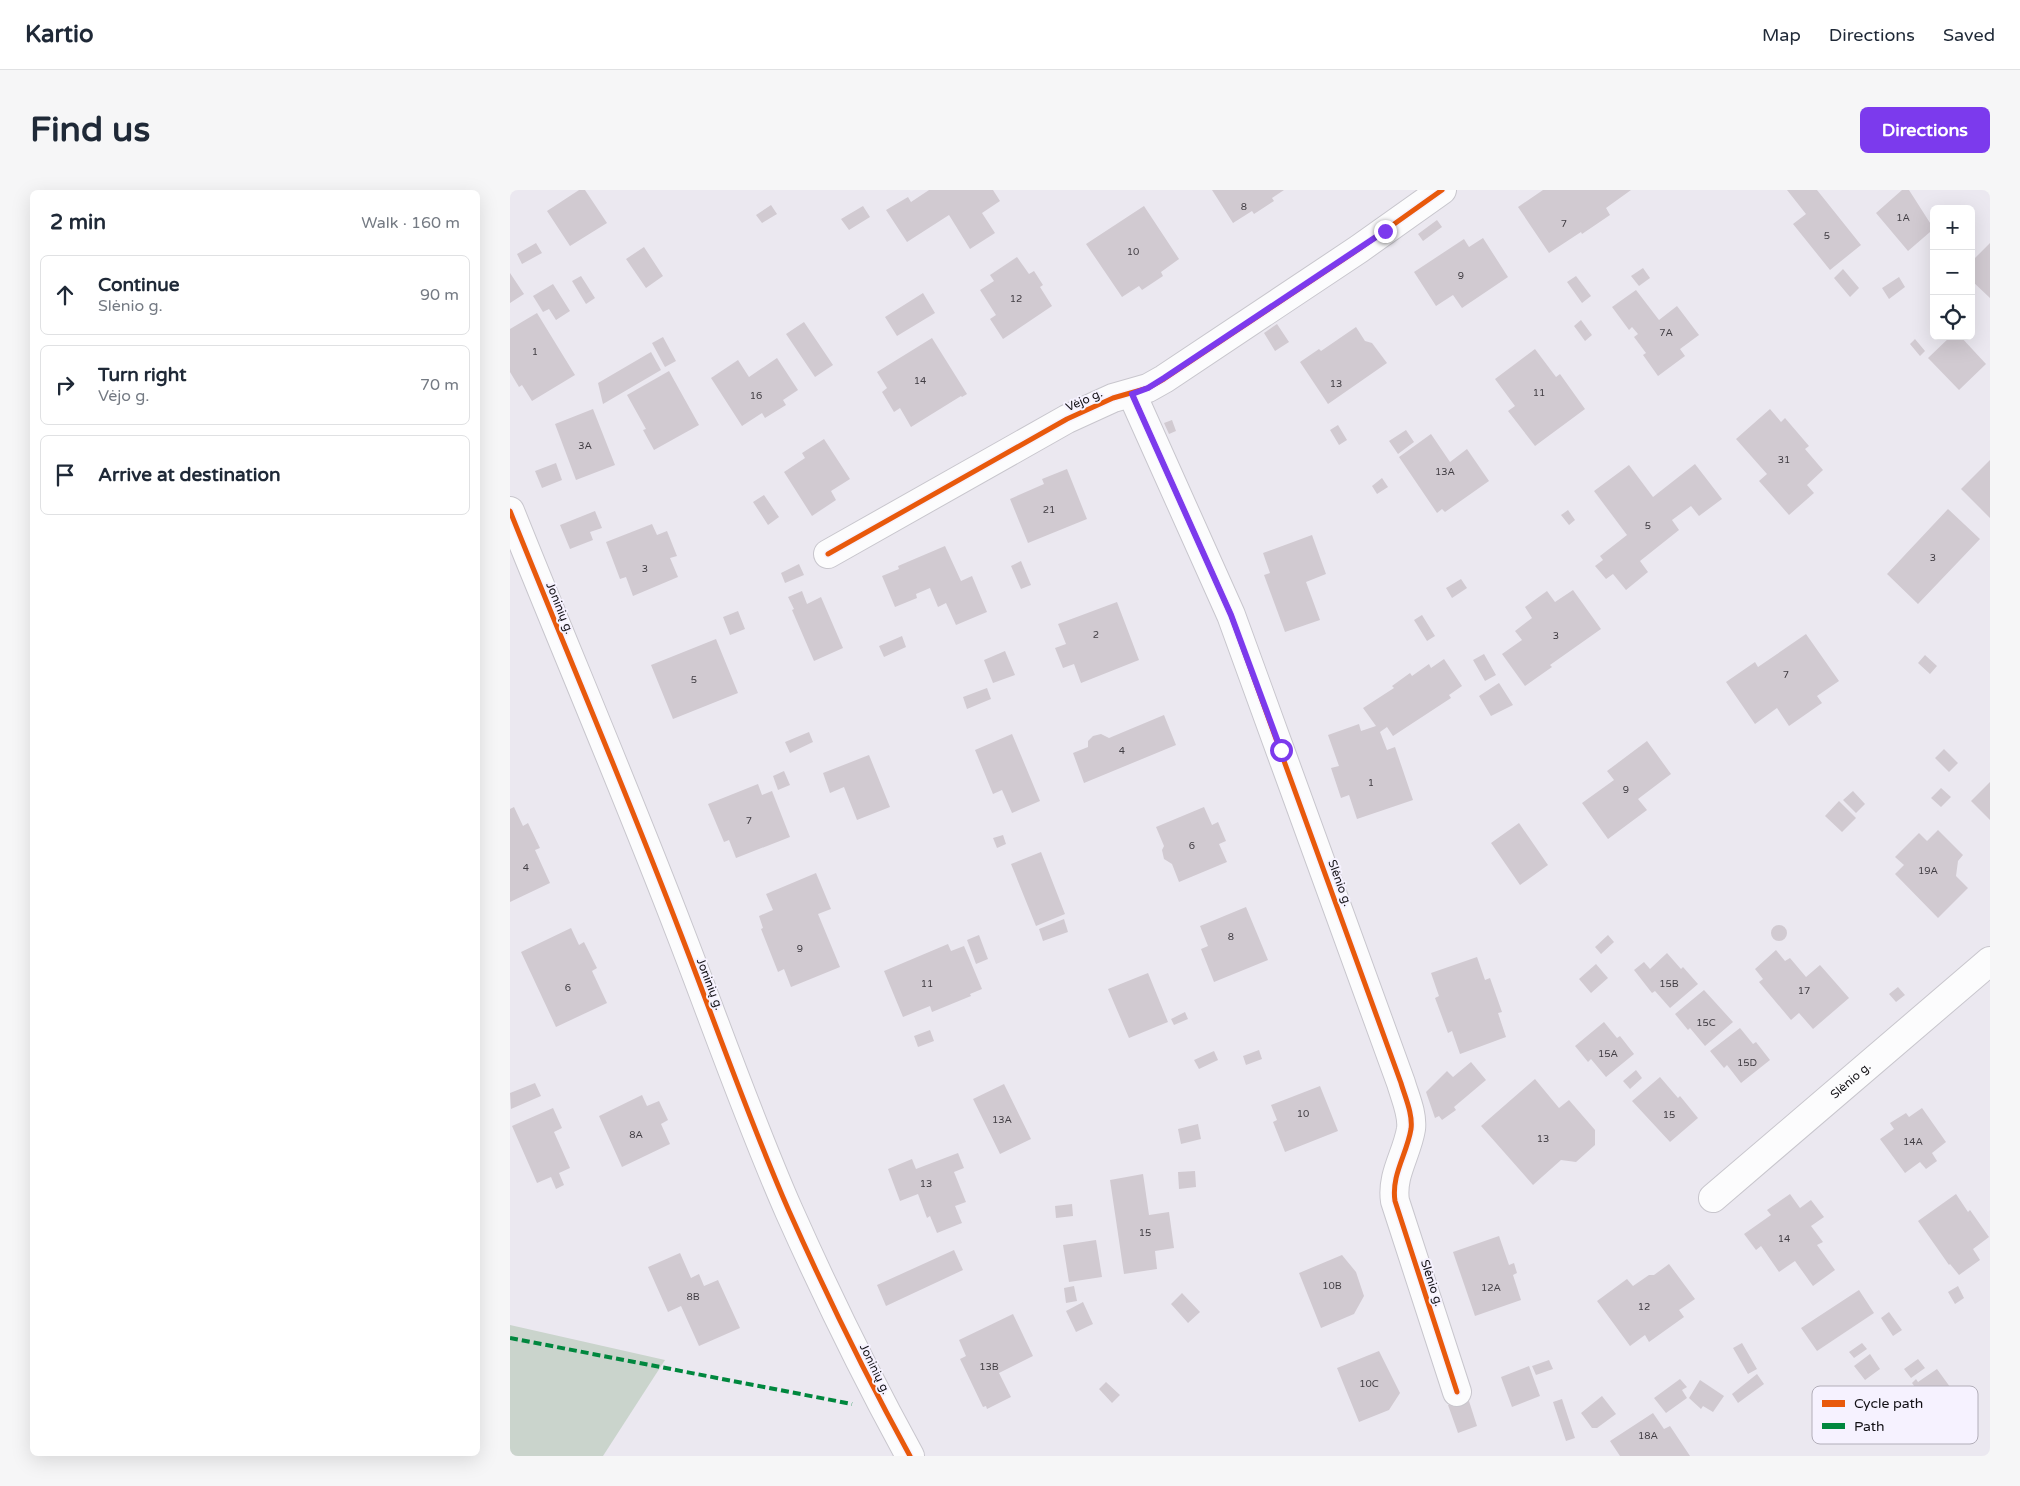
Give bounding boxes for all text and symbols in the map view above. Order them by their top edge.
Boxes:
text: Kartio [25,20,94,49]
text: Map [1762,24,1801,46]
text: Directions [1829,24,1915,46]
text: Saved [1943,24,1995,46]
button: Directions [1860,107,1990,153]
text: Find us [30,109,150,151]
house number: 8 [1241,201,1247,213]
map controls [1930,205,1975,340]
button: + [1930,205,1975,250]
text: 2 min [50,210,106,235]
house number: 1A [1896,212,1910,224]
text: Walk · 160 m [361,213,460,233]
house number: 7 [1561,218,1567,230]
route end [1374,220,1397,243]
house number: 5 [1824,230,1830,242]
house number: 10 [1127,246,1139,258]
button: − [1930,250,1975,295]
house number: 9 [1458,270,1464,282]
text: Continue [98,274,180,296]
icon: ahead [51,281,79,309]
text: 90 m [420,285,459,305]
house number: 12 [1010,293,1022,305]
button: locate [1930,295,1975,340]
text: Slėnio g. [98,296,163,316]
house number: 7A [1659,327,1673,339]
house number: 1 [532,346,538,358]
text: Turn right [98,364,186,386]
icon: right [51,371,79,399]
text: 70 m [420,375,459,395]
house number: 14 [914,375,926,387]
house number: 13 [1330,378,1342,390]
text: Vėjo g. [98,386,150,406]
street label: Vėjo g. [1064,386,1104,414]
house number: 11 [1533,387,1545,399]
house number: 16 [750,390,762,402]
house number: 3A [578,440,592,452]
house number: 31 [1778,454,1790,466]
icon: arrive [51,461,79,489]
text: Arrive at destination [98,464,281,486]
house number: 13A [1435,466,1455,478]
house number: 21 [1043,504,1055,516]
house number: 5 [1645,520,1651,532]
house number: 3 [1930,552,1936,564]
house number: 3 [642,563,648,575]
street label: Joninių g. [543,580,577,636]
house number: 2 [1093,629,1099,641]
house number: 3 [1553,630,1559,642]
house number: 7 [1783,669,1789,681]
house number: 5 [691,674,697,686]
route start [1270,739,1293,762]
house number: 4 [1119,745,1125,757]
house number: 1 [1368,777,1374,789]
house number: 9 [1623,784,1629,796]
house number: 7 [746,815,752,827]
house number: 6 [1189,840,1195,852]
street label: Slėnio g. [1325,858,1355,908]
house number: 4 [523,862,529,874]
house number: 19A [1918,865,1938,877]
house number: 8 [1228,931,1234,943]
house number: 9 [797,943,803,955]
street label: Joninių g. [694,956,726,1012]
house number: 11 [921,978,933,990]
house number: 15B [1659,978,1679,990]
house number: 6 [565,982,571,994]
house number: 17 [1798,985,1810,997]
house number: 15C [1696,1017,1716,1029]
house number: 15A [1598,1048,1618,1060]
house number: 15D [1737,1057,1757,1069]
street label: Slėnio g. [1828,1059,1874,1101]
house number: 10 [1297,1108,1309,1120]
house number: 15 [1663,1109,1675,1121]
house number: 13A [992,1114,1012,1126]
house number: 8A [629,1129,643,1141]
house number: 13 [1537,1133,1549,1145]
house number: 14A [1903,1136,1923,1148]
house number: 13 [920,1178,932,1190]
house number: 15 [1139,1227,1151,1239]
house number: 14 [1778,1233,1790,1245]
street label: Slėnio g. [1418,1258,1446,1308]
house number: 10B [1322,1280,1342,1292]
house number: 12A [1481,1282,1501,1294]
house number: 8B [686,1291,700,1303]
house number: 12 [1638,1301,1650,1313]
street label: Joninių g. [857,1341,893,1397]
house number: 13B [979,1361,999,1373]
house number: 10C [1359,1378,1379,1390]
legend [1812,1386,1978,1444]
text: Cycle path [1854,1395,1923,1412]
text: Path [1854,1418,1885,1435]
house number: 18A [1638,1430,1658,1442]

